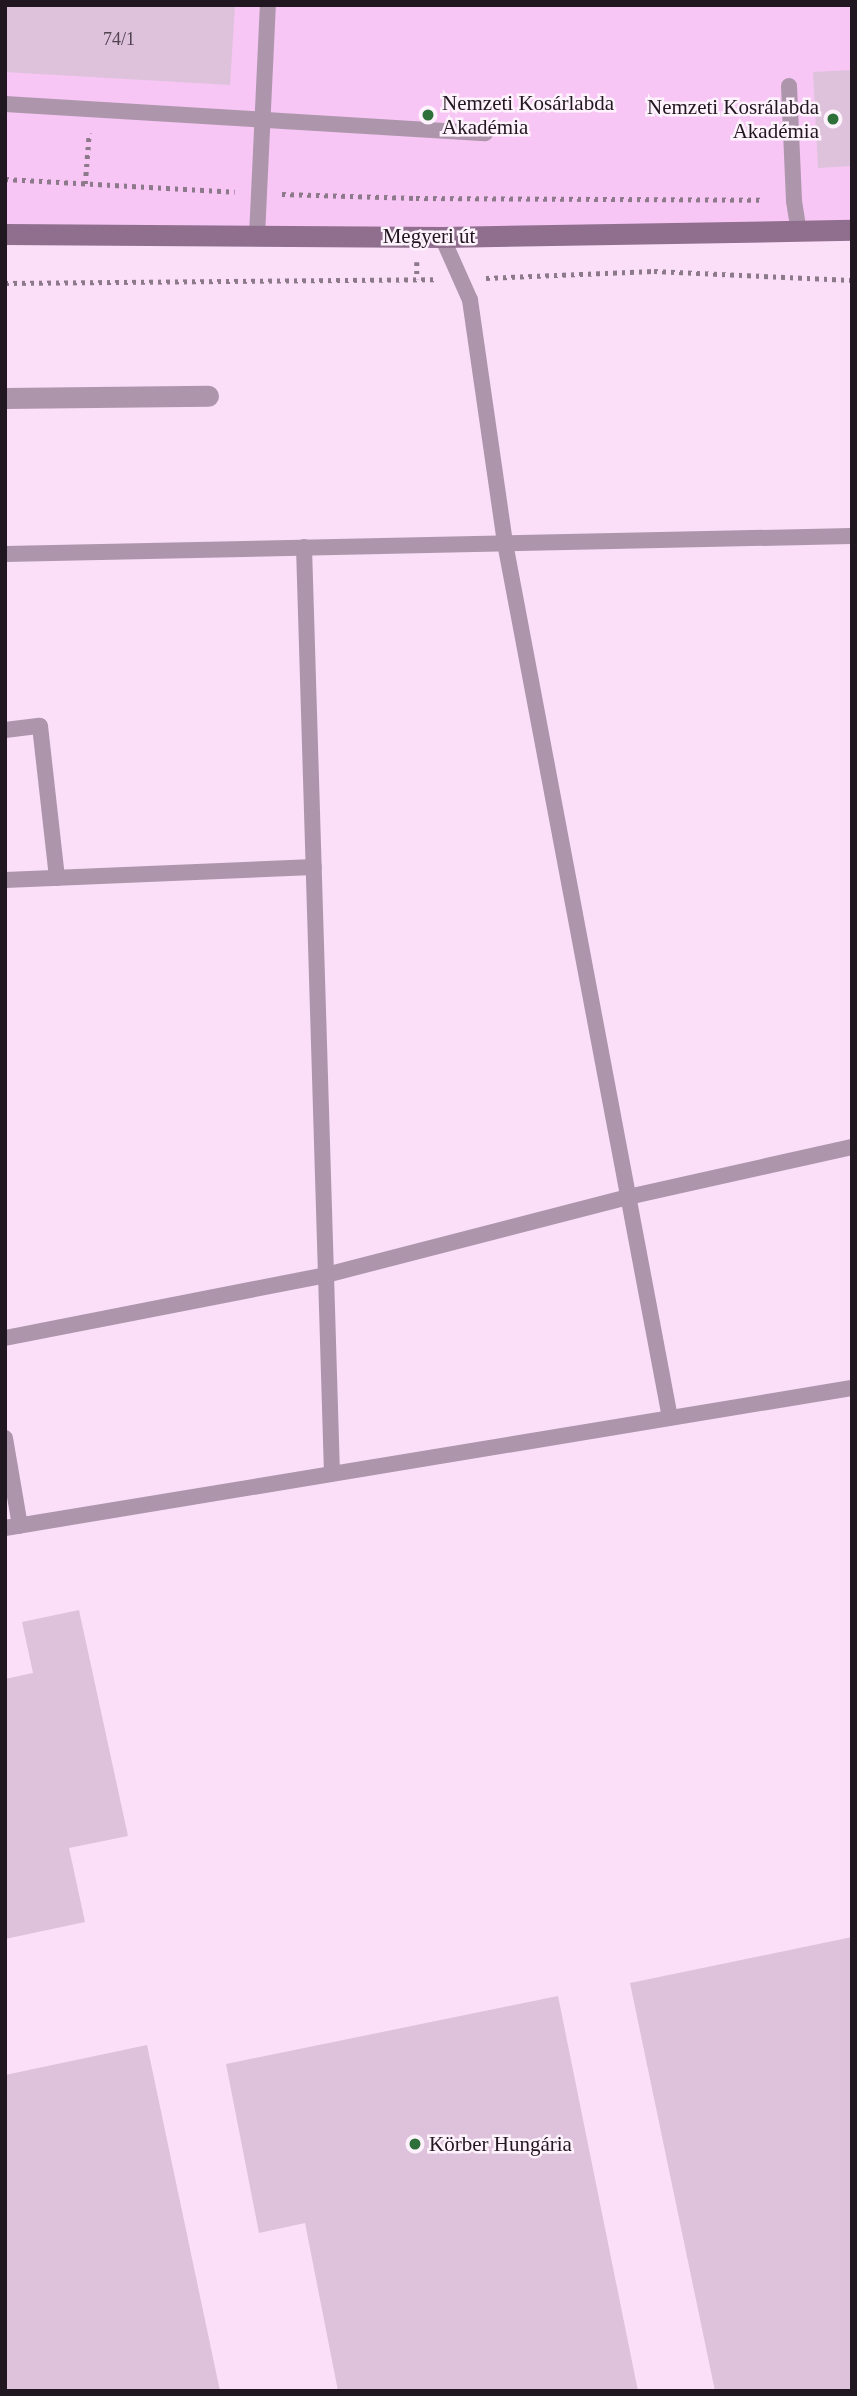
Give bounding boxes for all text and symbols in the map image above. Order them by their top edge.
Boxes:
house number: 74/1 [103,28,135,50]
place label: Nemzeti Kosárlabda Akadémia [442,90,614,140]
place label: Nemzeti Kosrálabda Akadémia [647,94,819,144]
marker: Nemzeti Kosárlabda Akadémia [420,107,436,123]
marker: Nemzeti Kosrálabda Akadémia [825,111,841,127]
street label: Megyeri út [383,223,475,249]
place label: Körber Hungária [429,2131,572,2157]
marker: Körber Hungária [407,2136,423,2152]

